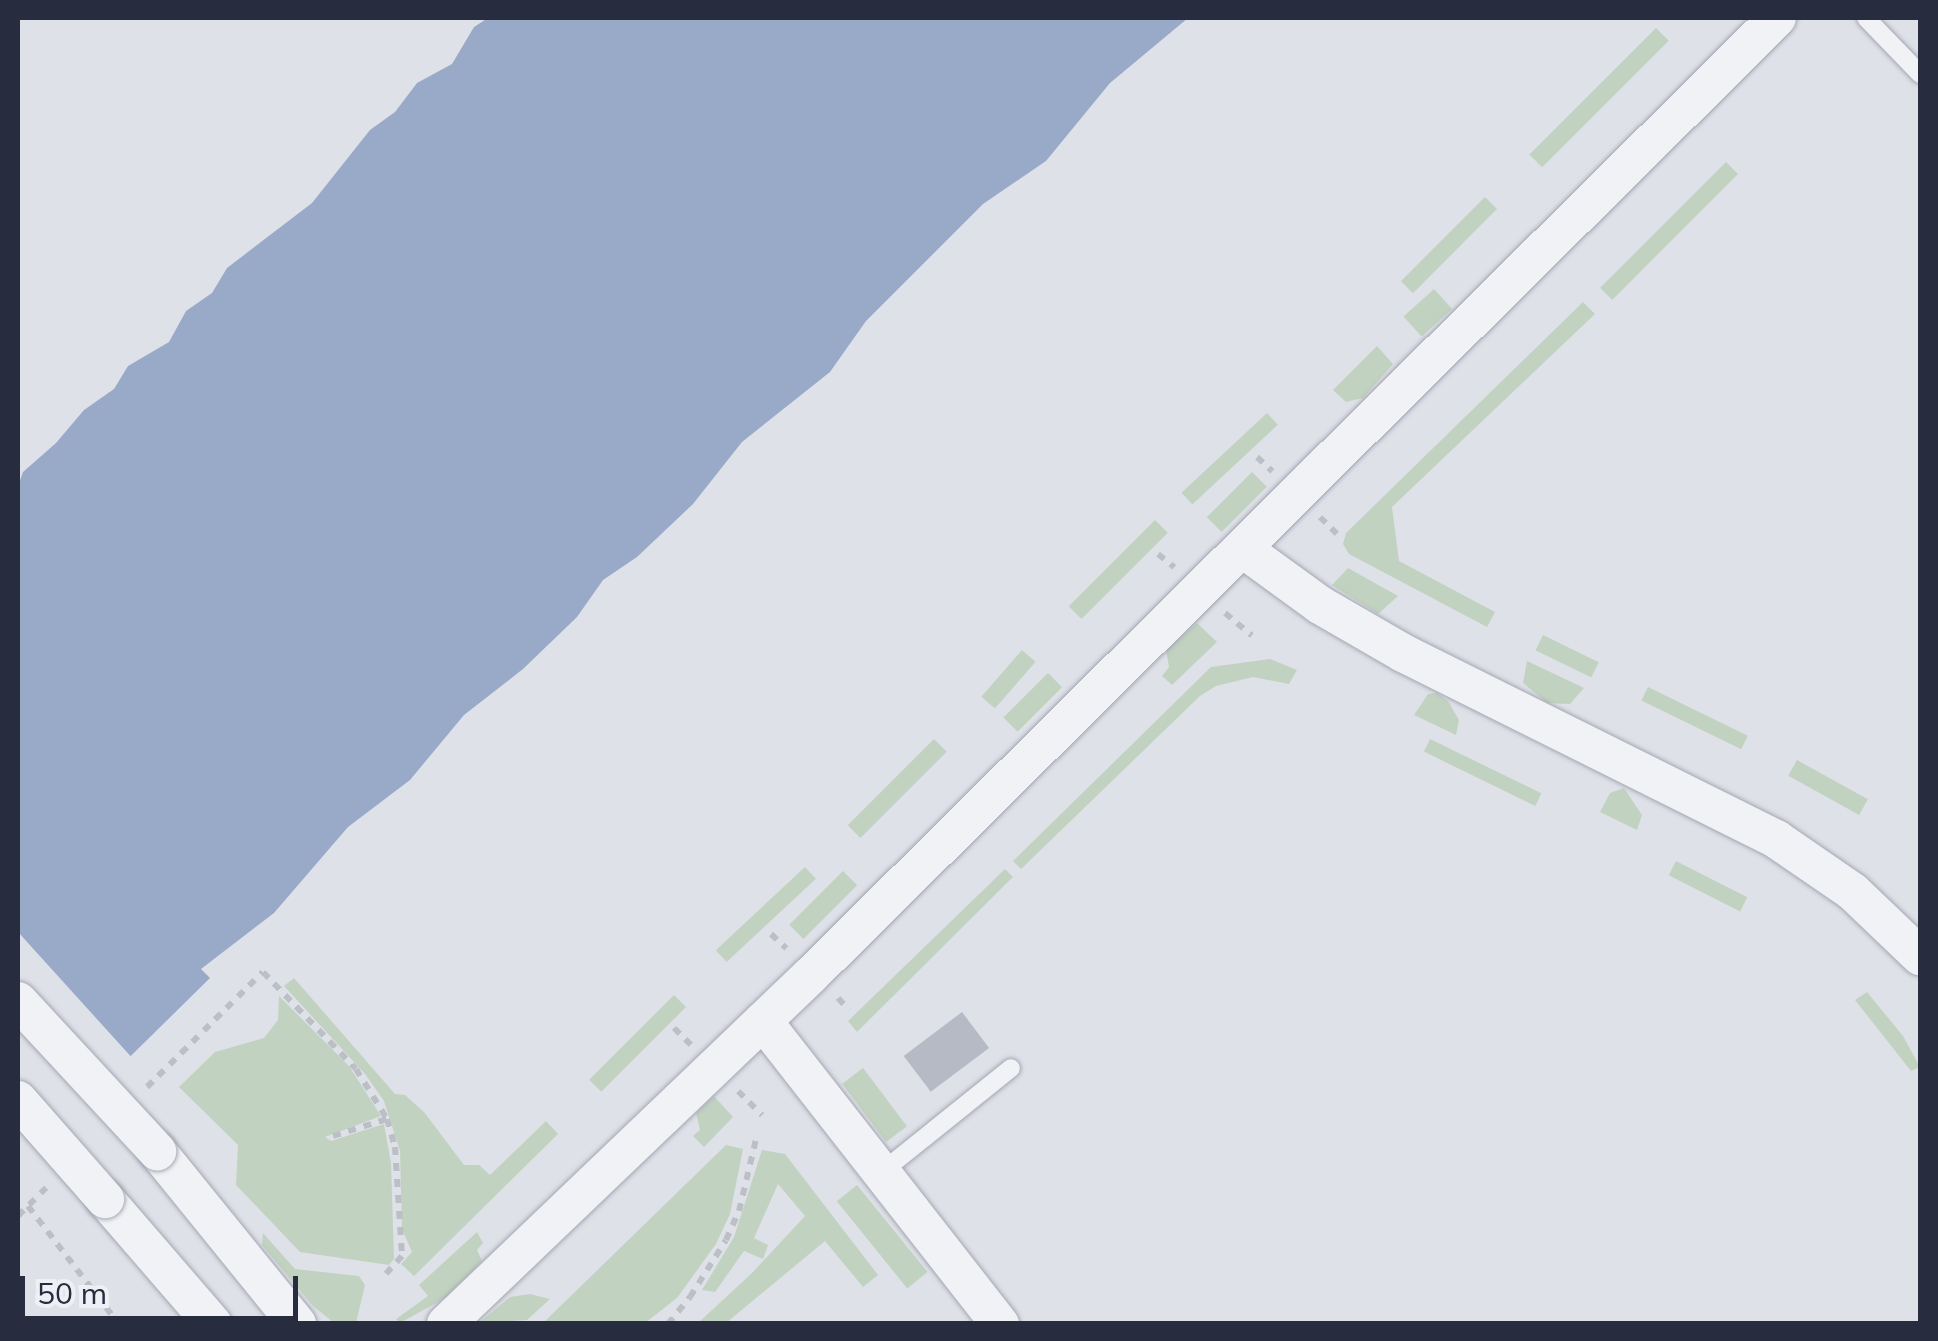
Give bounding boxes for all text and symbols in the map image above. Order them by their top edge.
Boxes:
scale bar [25,1256,302,1318]
text: 50 m [37,1274,107,1312]

